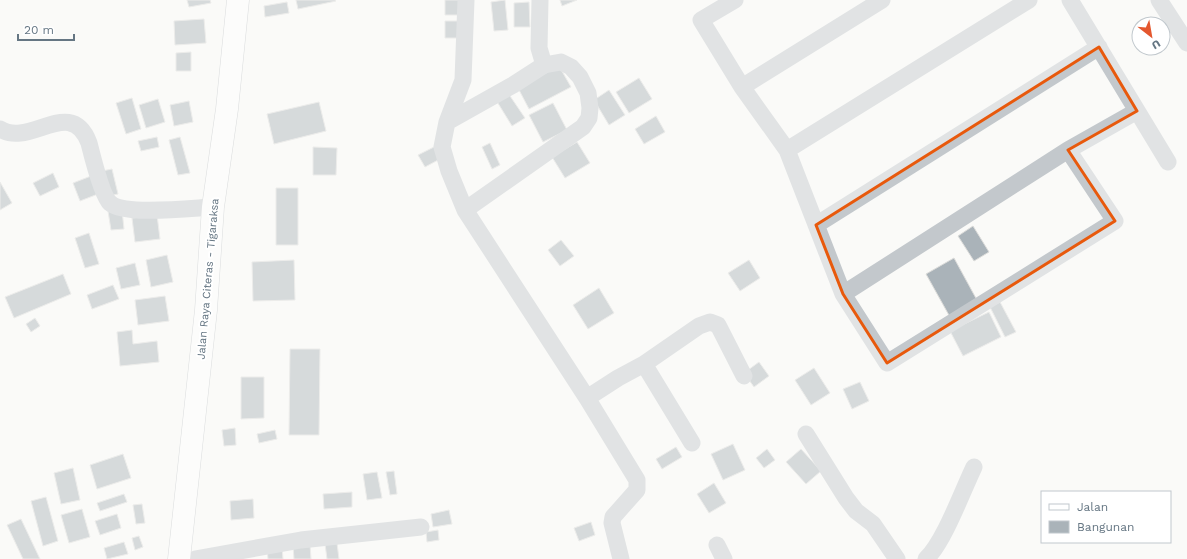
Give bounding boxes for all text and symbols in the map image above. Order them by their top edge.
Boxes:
scale bar [18,16,74,42]
north arrow [1131,16,1171,56]
text: 20 m [24,23,54,37]
text: U [1149,37,1163,52]
street label: Jalan Raya Citeras - Tigaraksa [194,198,222,360]
legend [1041,491,1171,543]
text: Jalan [1077,500,1108,514]
text: Bangunan [1077,520,1135,534]

